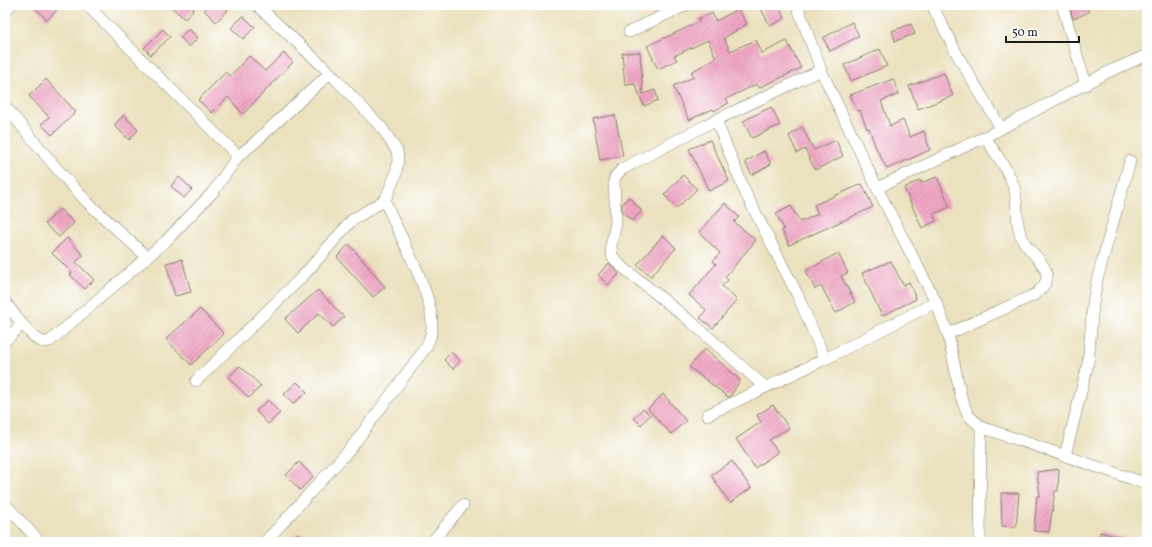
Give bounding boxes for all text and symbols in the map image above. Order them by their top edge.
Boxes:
scale bar [1006,18,1079,44]
text: 50 m [1012,25,1038,41]

